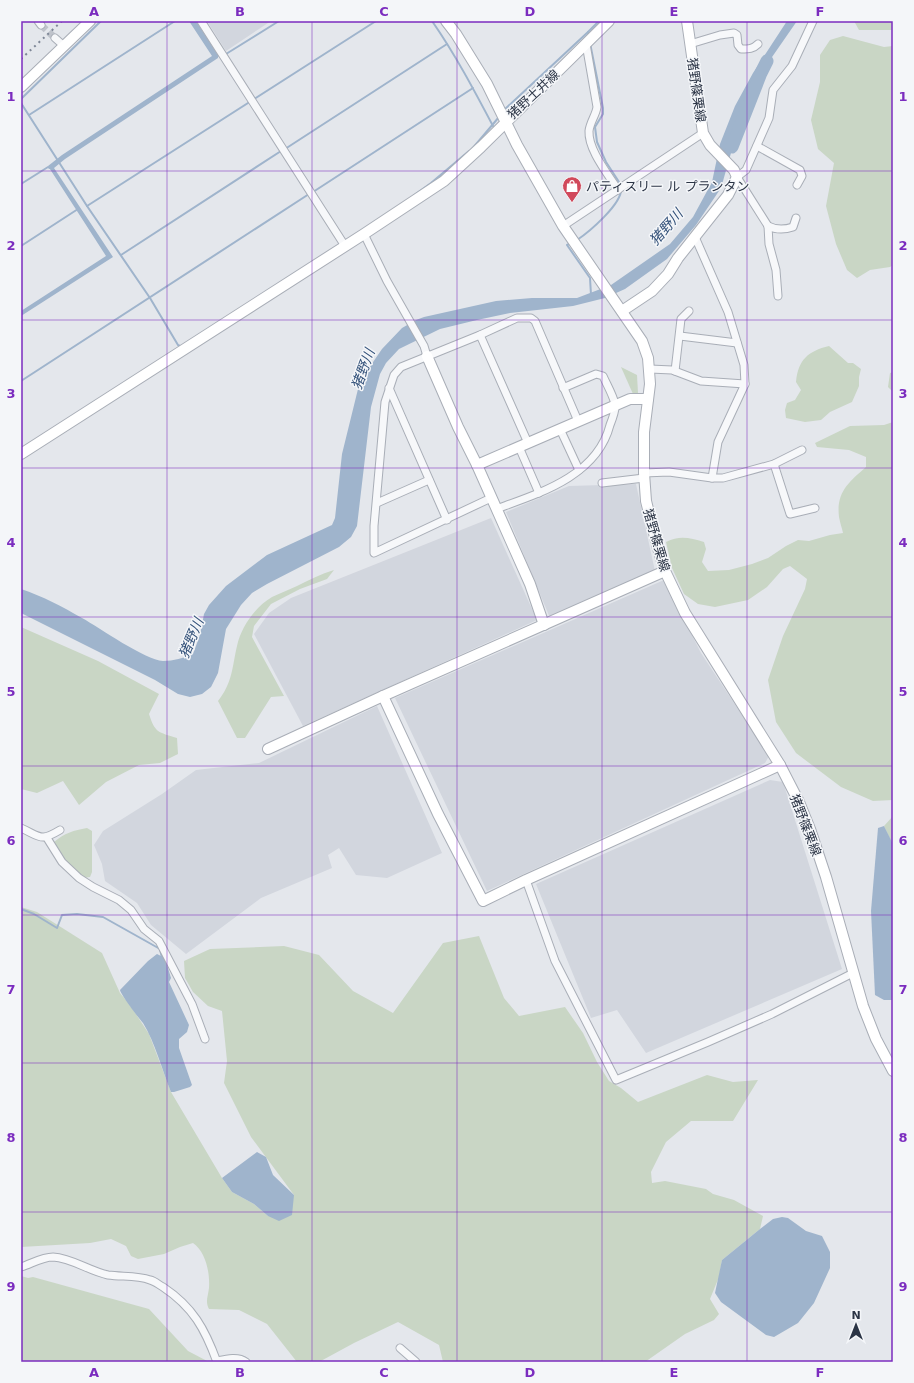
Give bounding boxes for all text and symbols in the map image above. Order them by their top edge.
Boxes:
text: A [89,4,99,19]
text: B [235,4,245,19]
text: C [379,4,389,19]
text: D [525,4,536,19]
text: E [670,4,678,19]
text: F [816,4,824,19]
street label: 猪野篠栗線 [685,57,708,123]
street label: 猪野土井線 [504,67,562,122]
text: 1 [6,89,16,104]
text: 1 [898,89,908,104]
shop icon: パティスリー ル プランタン [561,175,583,203]
place label: パティスリー ル プランタン [586,179,750,194]
water label: 猪野川 [646,204,687,248]
text: 2 [6,238,16,253]
text: 2 [898,238,908,253]
water label: 猪野川 [348,345,378,391]
text: 3 [6,386,16,401]
text: 3 [898,386,908,401]
street label: 猪野篠栗線 [640,507,673,573]
text: 4 [6,535,16,550]
text: 4 [898,535,908,550]
water label: 猪野川 [175,614,207,660]
text: 5 [6,684,16,699]
text: 5 [898,684,908,699]
street label: 猪野篠栗線 [787,792,824,858]
text: 6 [6,833,16,848]
text: 6 [898,833,908,848]
text: 7 [6,982,16,997]
text: 7 [898,982,908,997]
text: 8 [6,1130,16,1145]
text: 8 [898,1130,908,1145]
text: 9 [6,1279,16,1294]
text: 9 [898,1279,908,1294]
north arrow [836,1305,876,1345]
text: N [851,1309,861,1322]
text: A [89,1365,99,1380]
text: B [235,1365,245,1380]
text: C [379,1365,389,1380]
text: D [525,1365,536,1380]
text: E [670,1365,678,1380]
text: F [816,1365,824,1380]

